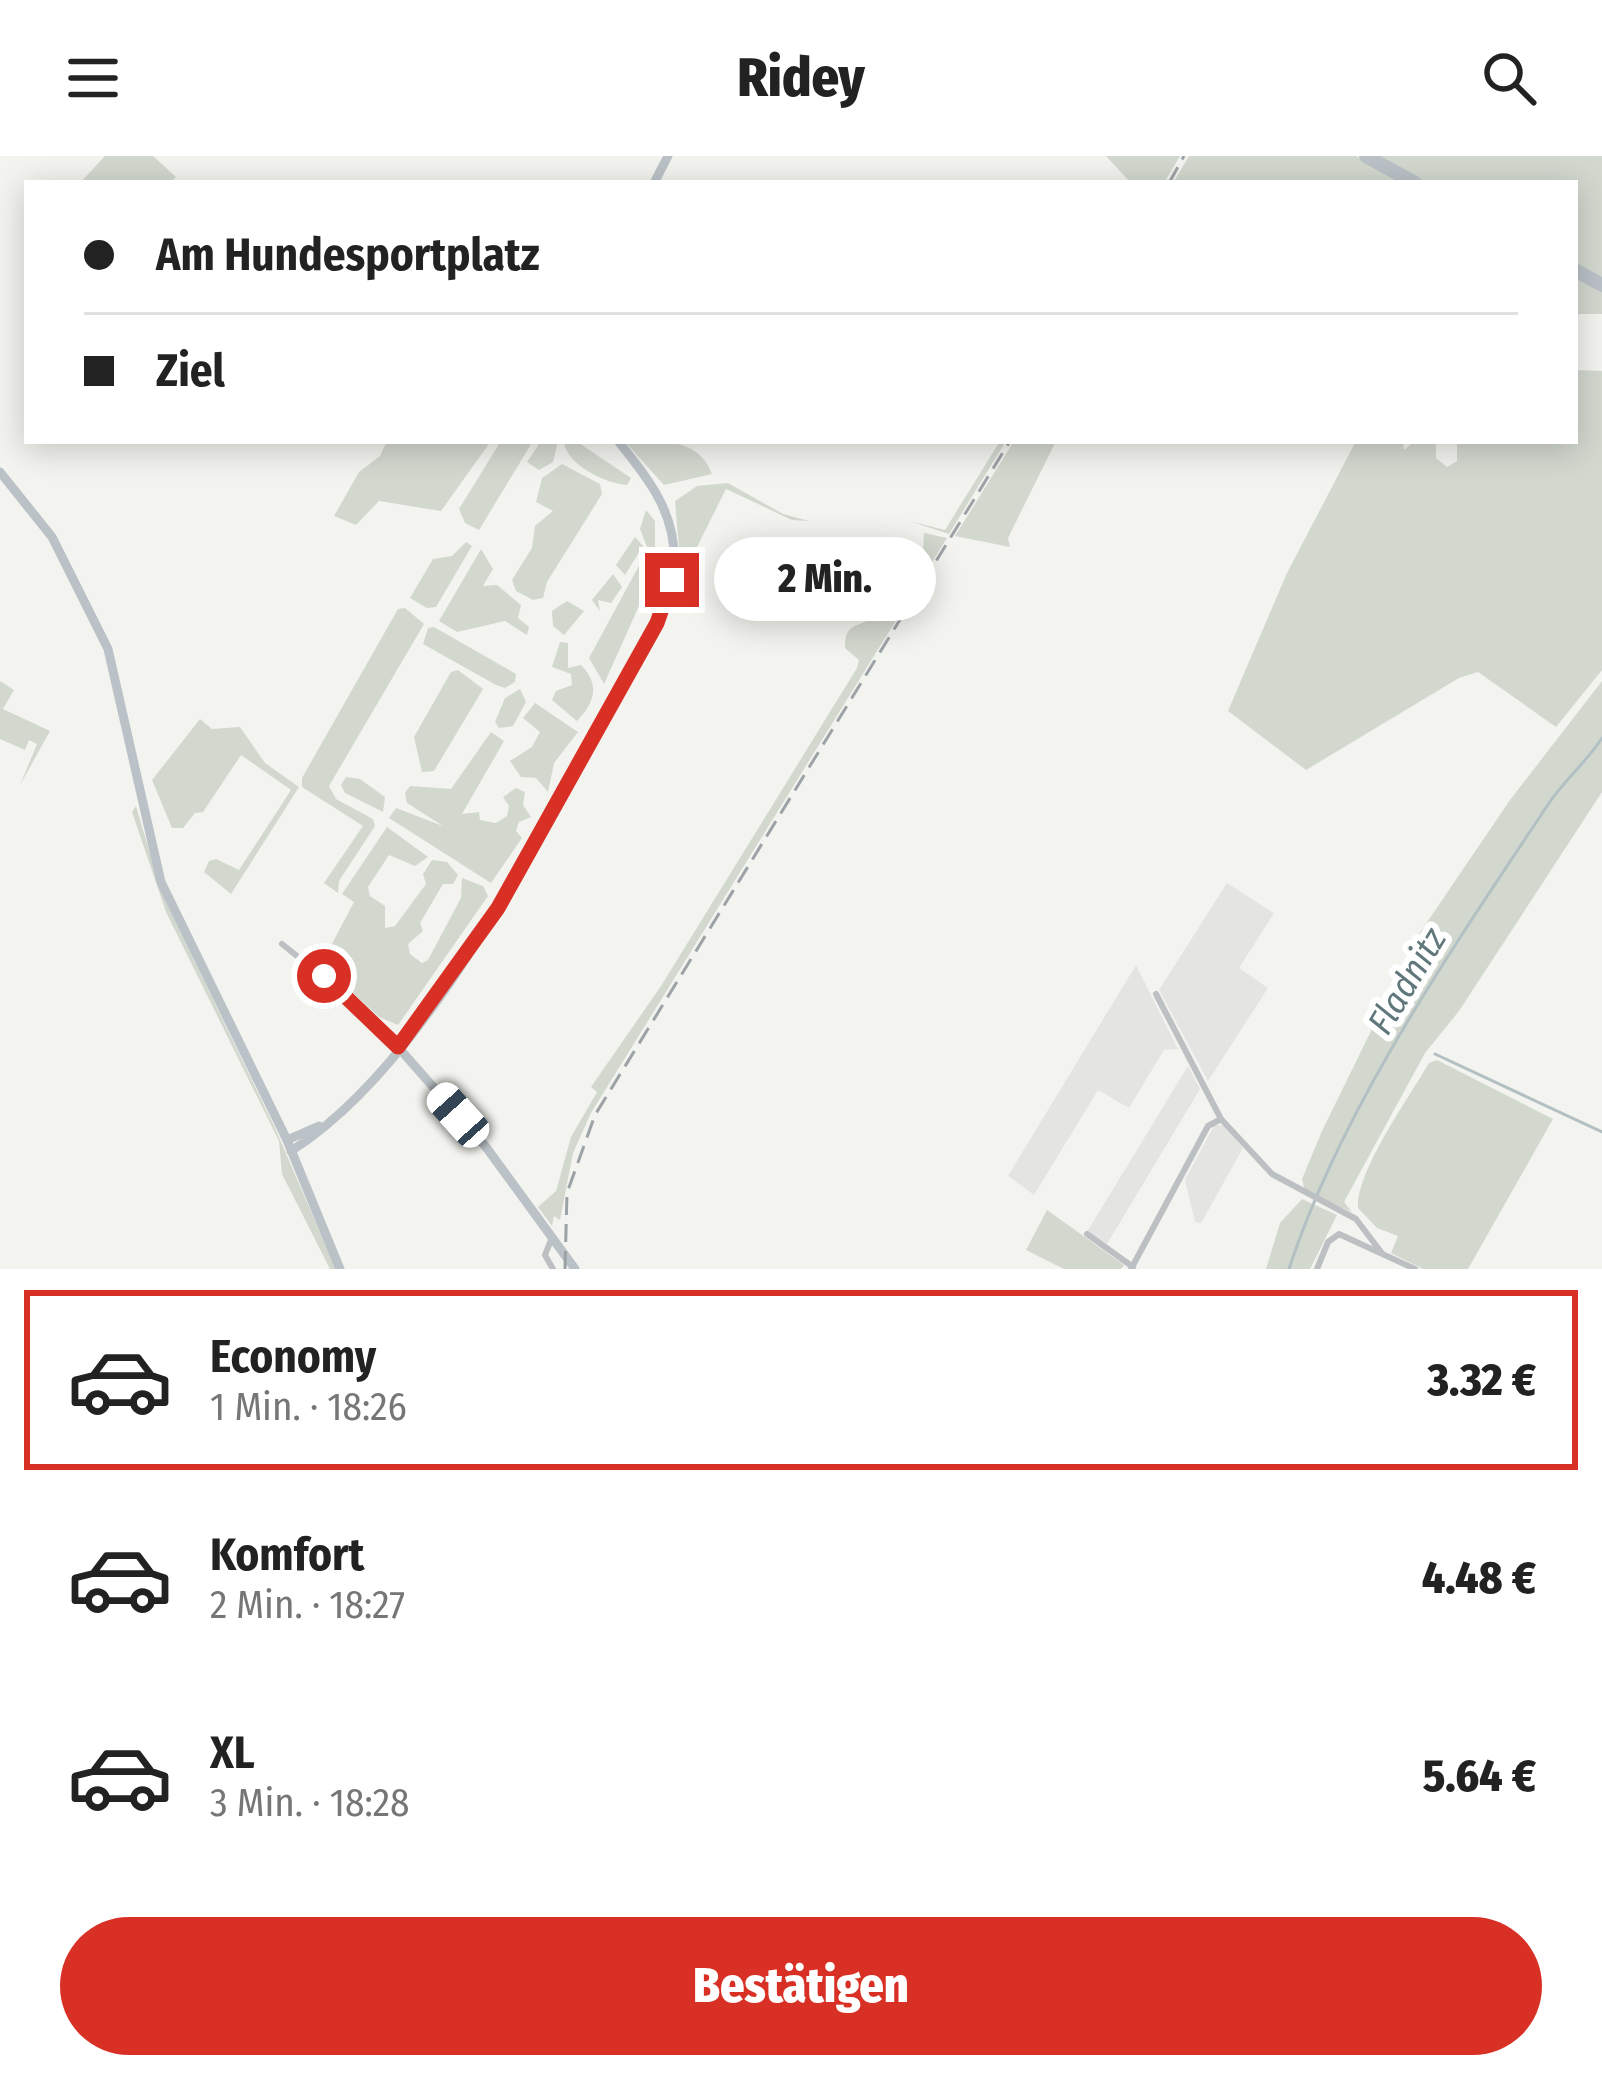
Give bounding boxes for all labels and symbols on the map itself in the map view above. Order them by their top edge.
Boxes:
callout: 2 Min. [714,538,936,622]
route end [645,553,699,607]
water label: Fladnitz [1358,919,1456,1042]
route start [297,949,351,1003]
car [421,1076,495,1154]

